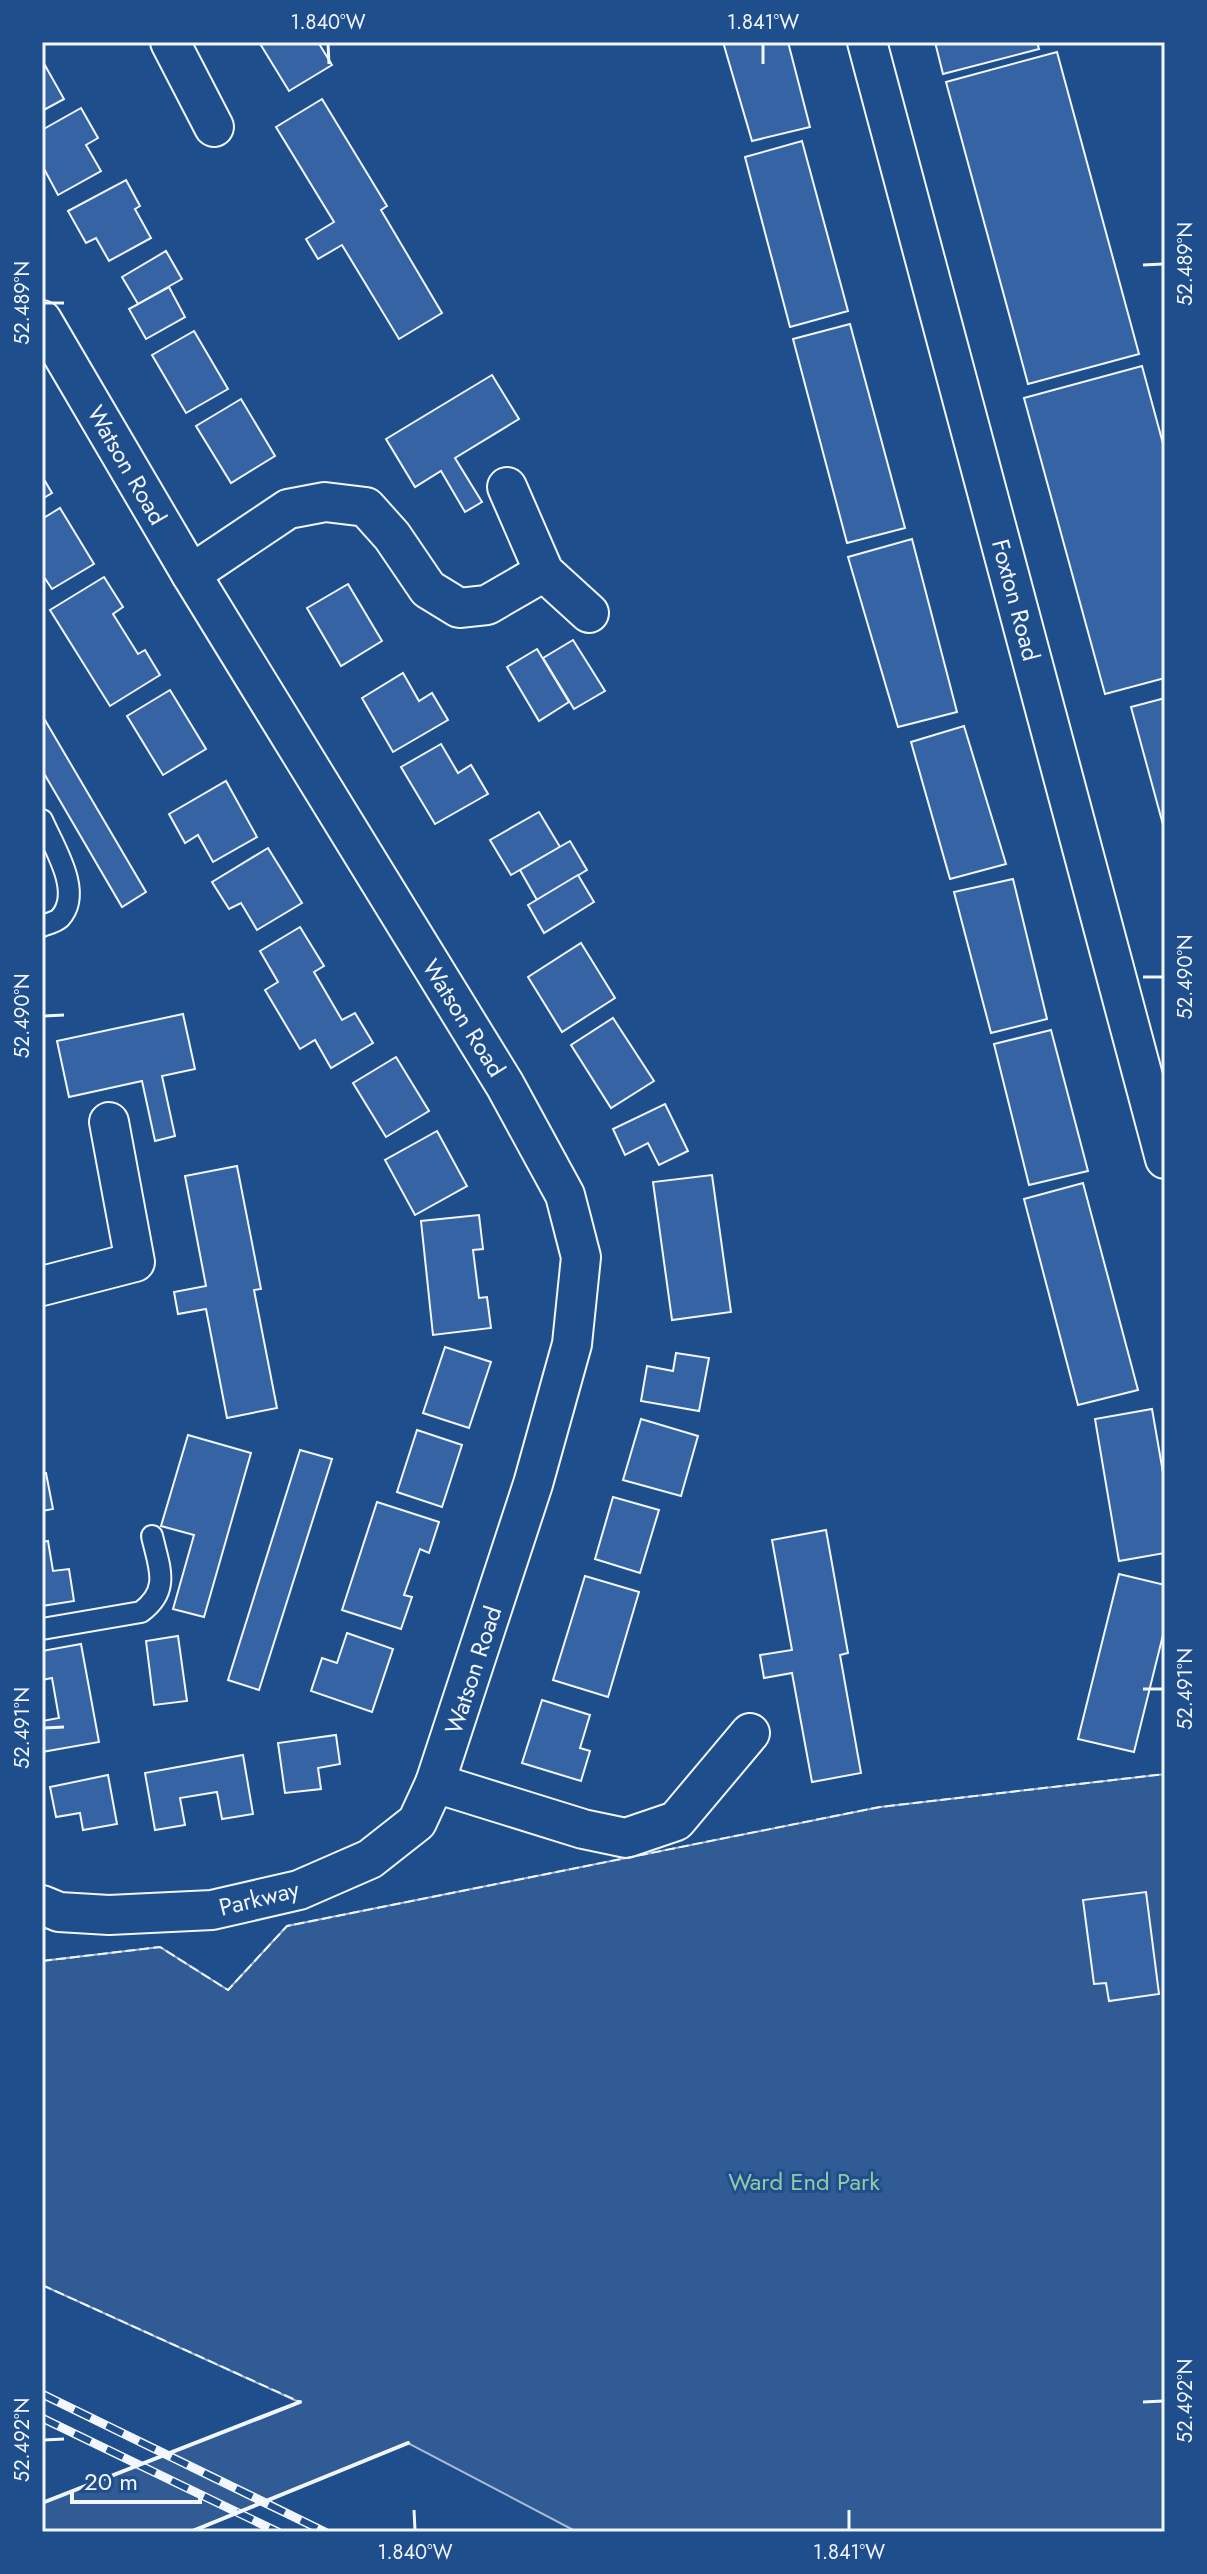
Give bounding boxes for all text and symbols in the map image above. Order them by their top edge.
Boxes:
text: 1.840°W [291,8,366,37]
text: 1.841°W [727,8,799,37]
text: 52.489°N [1171,222,1200,306]
text: 52.489°N [8,261,37,345]
street label: Watson Road [79,399,175,531]
street label: Foxton Road [983,535,1049,665]
text: 52.490°N [1171,935,1200,1019]
street label: Watson Road [414,952,514,1084]
text: 52.490°N [8,974,37,1058]
street label: Watson Road [436,1601,510,1739]
text: 52.491°N [1171,1648,1200,1730]
text: 52.491°N [8,1687,37,1769]
street label: Parkway [215,1871,303,1925]
park label: Ward End Park [728,2164,880,2199]
text: 52.492°N [1171,2359,1200,2443]
text: 52.492°N [8,2398,37,2482]
scale bar [72,2454,200,2504]
text: 20 m [84,2464,138,2499]
text: 1.840°W [378,2538,453,2567]
text: 1.841°W [813,2538,885,2567]

